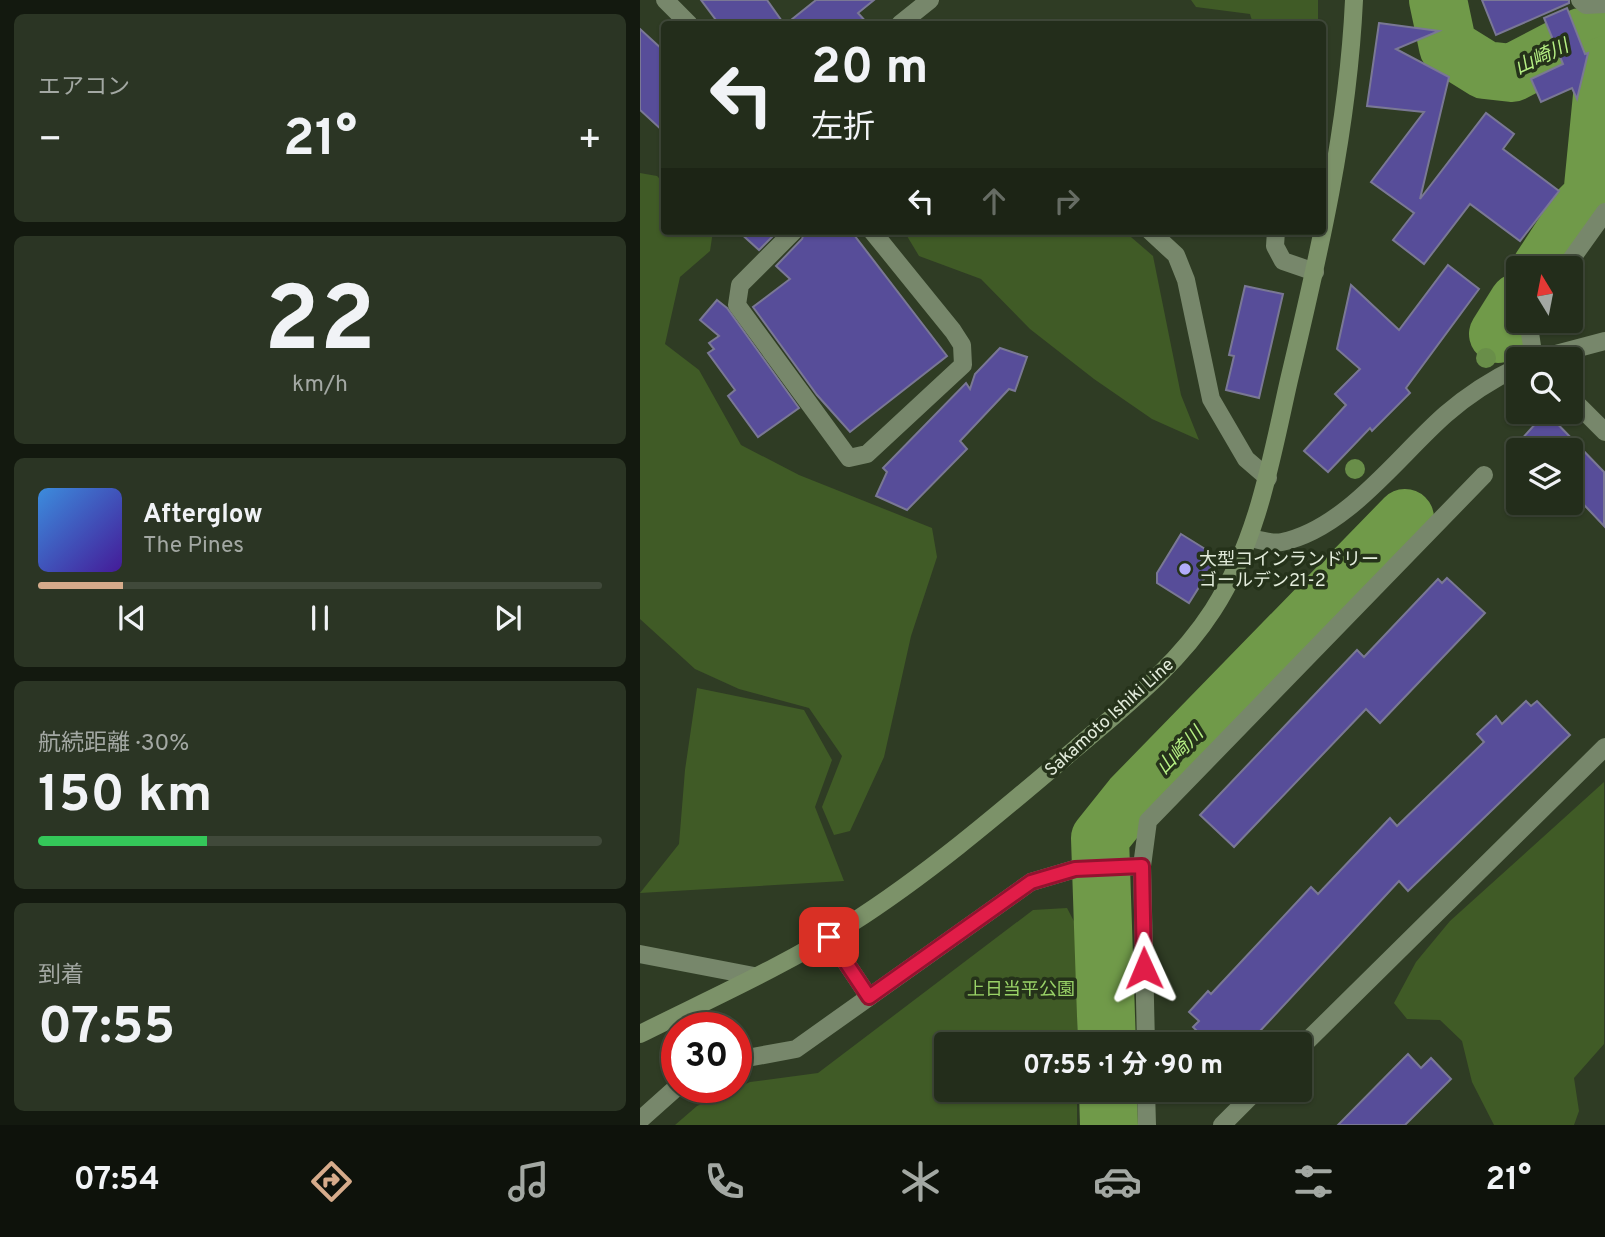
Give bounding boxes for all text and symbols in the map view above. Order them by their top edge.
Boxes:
water label: 山崎川 [1511,34,1575,81]
text: 20 m [811,39,928,101]
icon: left [696,49,787,140]
text: エアコン [38,74,130,103]
text: 21° [283,108,357,174]
text: 左折 [811,109,875,149]
text: − [38,117,63,166]
text: + [577,117,602,166]
icon: left [902,182,940,220]
icon: ahead [975,182,1013,220]
icon: right [1048,182,1086,220]
north arrow [1506,256,1583,332]
map controls [1506,256,1583,515]
text: 22 [264,268,376,383]
button: search [1506,347,1583,424]
text: km/h [292,371,348,400]
button: layers [1506,438,1583,515]
text: Afterglow [143,499,263,532]
text: The Pines [143,532,244,561]
place label: 大型コインランドリー ゴールデン21-2 [1199,549,1379,593]
marker: 大型コインランドリー ゴールデン21-2 [1177,561,1193,577]
icon: previous [113,599,151,637]
icon: pause [301,599,339,637]
icon: next [489,599,527,637]
street label: Sakamoto Ishiki Line [1041,654,1179,782]
water label: 山崎川 [1152,721,1210,780]
text: 航続距離 · 30% [38,730,189,759]
text: 150 km [38,764,212,830]
pin [799,907,859,967]
icon: arrive [810,918,848,956]
position arrow [1107,931,1181,1005]
text: 到着 [38,962,84,991]
park label: 上日当平公園 [967,979,1075,1002]
text: 07:55 [38,996,175,1062]
speed limit sign: 30 [661,1012,752,1103]
text: 07:55 · 1 分 · 90 m [1023,1050,1223,1083]
icon: directions [307,1157,356,1206]
icon: music [504,1157,553,1206]
icon: phone [700,1157,749,1206]
icon: climate [896,1157,945,1206]
icon: car [1093,1157,1142,1206]
icon: filters [1289,1157,1338,1206]
text: 07:54 [74,1161,160,1201]
text: 21° [1486,1161,1531,1201]

